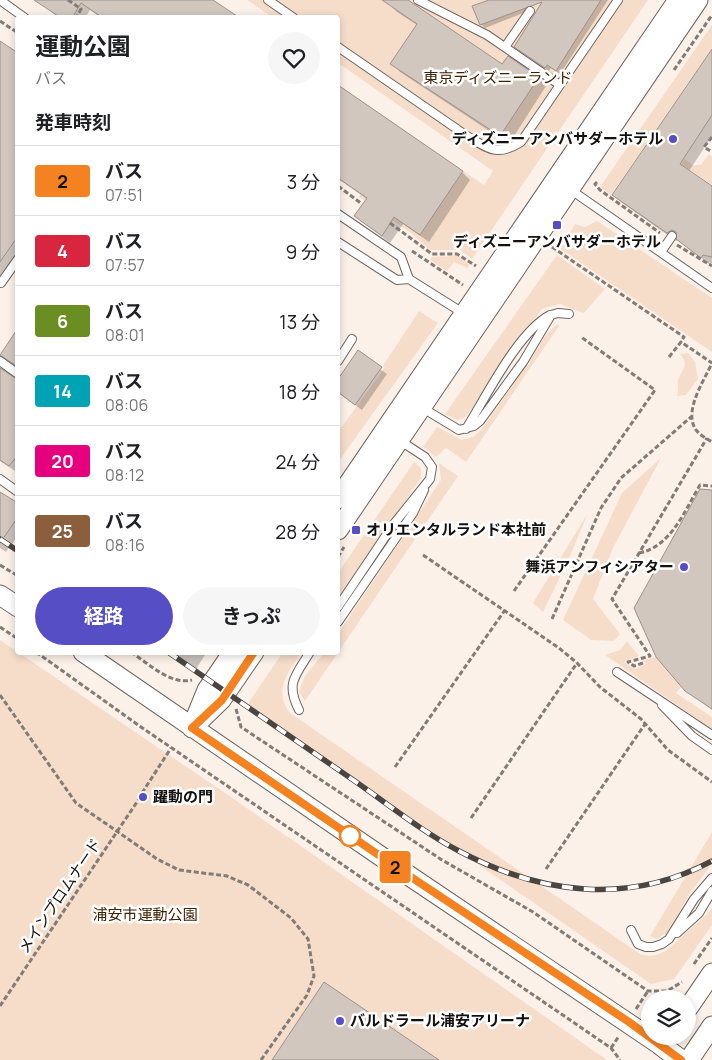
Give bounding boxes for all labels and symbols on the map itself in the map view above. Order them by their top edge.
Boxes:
park label: 東京ディズニーランド [424,67,572,88]
place label: ディズニー アンバサダーホテル [452,128,663,149]
marker: ディズニー アンバサダーホテル [667,133,679,145]
marker: ディズニーアンバサダーホテル [551,219,563,231]
place label: ディズニーアンバサダーホテル [453,231,661,252]
place label: オリエンタルランド本社前 [366,519,546,540]
marker: オリエンタルランド本社前 [350,524,362,536]
place label: 舞浜アンフィシアター [525,556,674,577]
marker: 舞浜アンフィシアター [678,561,690,573]
place label: 躍動の門 [153,786,213,807]
marker: 躍動の門 [137,791,149,803]
unlabelled marker [339,825,361,847]
street label: メインプロムナード [13,834,106,957]
line badge: 2 [379,851,411,883]
park label: 浦安市運動公園 [92,904,198,925]
place label: バルドラール浦安アリーナ [350,1010,530,1031]
marker: バルドラール浦安アリーナ [334,1015,346,1027]

